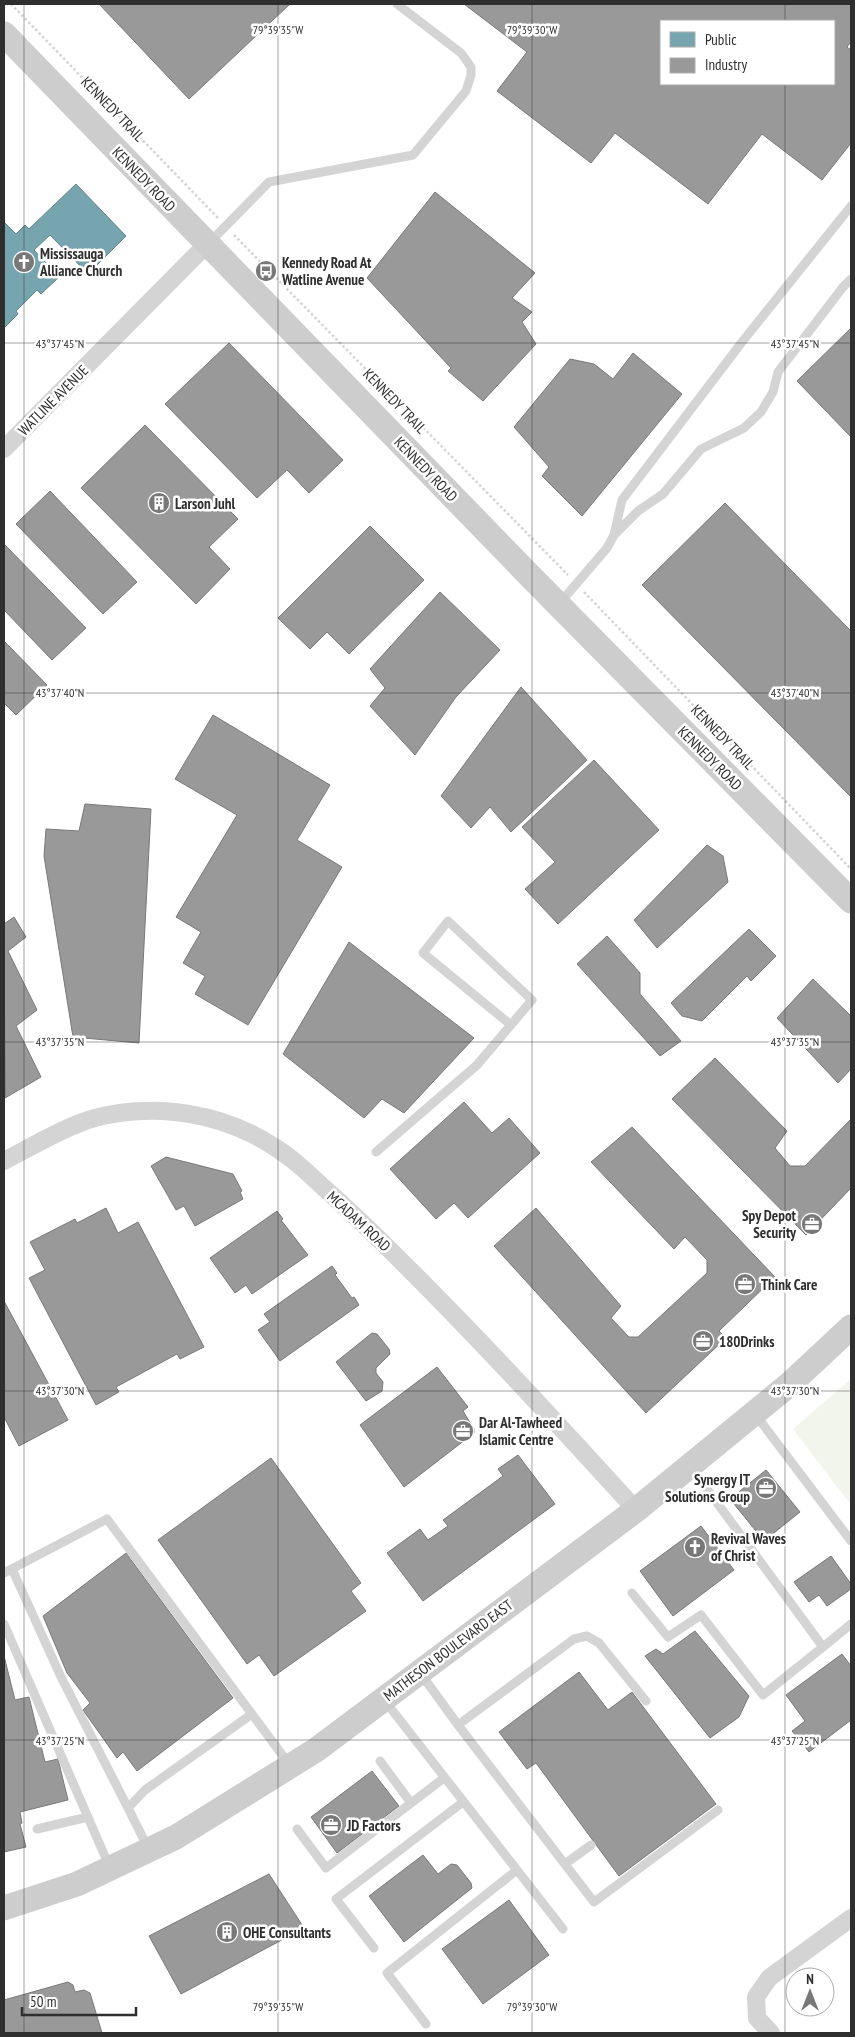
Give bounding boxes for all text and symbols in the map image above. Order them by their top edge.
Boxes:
legend [660,20,835,85]
text: 79°39'35"W [253,22,303,37]
text: 79°39'30"W [507,22,557,37]
text: Public [705,30,737,49]
text: Industry [705,55,747,74]
street label: KENNEDY TRAIL [77,72,149,146]
street label: KENNEDY ROAD [108,142,180,216]
place label: Mississauga Alliance Church [39,244,122,280]
church icon: Mississauga Alliance Church [12,250,36,274]
place label: Kennedy Road At Watline Avenue [281,253,372,289]
bus stop icon: Kennedy Road At Watline Avenue [254,259,278,283]
text: 43°37'45"N [36,336,84,351]
text: 43°37'45"N [771,336,819,351]
street label: WATLINE AVENUE [14,361,92,439]
street label: KENNEDY TRAIL [359,364,431,438]
street label: KENNEDY ROAD [390,432,462,506]
building icon: Larson Juhl [147,491,171,515]
place label: Larson Juhl [175,494,235,513]
text: 43°37'40"N [36,685,84,700]
text: 43°37'40"N [771,685,819,700]
street label: KENNEDY TRAIL [687,700,759,774]
street label: KENNEDY ROAD [674,722,746,794]
text: 43°37'35"N [36,1034,84,1049]
text: 43°37'35"N [771,1034,819,1049]
street label: MCADAM ROAD [323,1187,395,1255]
place label: Spy Depot Security [742,1206,797,1242]
office icon: Spy Depot Security [800,1212,824,1236]
office icon: Think Care [733,1272,757,1296]
place label: Think Care [761,1275,817,1294]
office icon: 180Drinks [691,1329,715,1353]
place label: 180Drinks [719,1332,774,1351]
text: 43°37'30"N [36,1383,84,1398]
text: 43°37'30"N [771,1383,819,1398]
place label: Dar Al-Tawheed Islamic Centre [479,1413,562,1449]
office icon: Dar Al-Tawheed Islamic Centre [451,1419,475,1443]
place label: Synergy IT Solutions Group [665,1470,750,1506]
office icon: Synergy IT Solutions Group [754,1476,778,1500]
place label: Revival Waves of Christ [711,1529,786,1565]
church icon: Revival Waves of Christ [683,1535,707,1559]
street label: MATHESON BOULEVARD EAST [380,1595,517,1705]
text: 43°37'25"N [36,1733,84,1748]
text: 43°37'25"N [771,1733,819,1748]
office icon: JD Factors [319,1813,343,1837]
place label: JD Factors [346,1816,401,1835]
building icon: OHE Consultants [215,1920,239,1944]
place label: OHE Consultants [243,1923,331,1942]
north arrow [785,1967,835,2017]
text: N [806,1970,814,1988]
scale bar [22,1984,136,2016]
text: 50 m [30,1992,56,2011]
text: 79°39'35"W [253,1999,303,2014]
text: 79°39'30"W [507,1999,557,2014]

